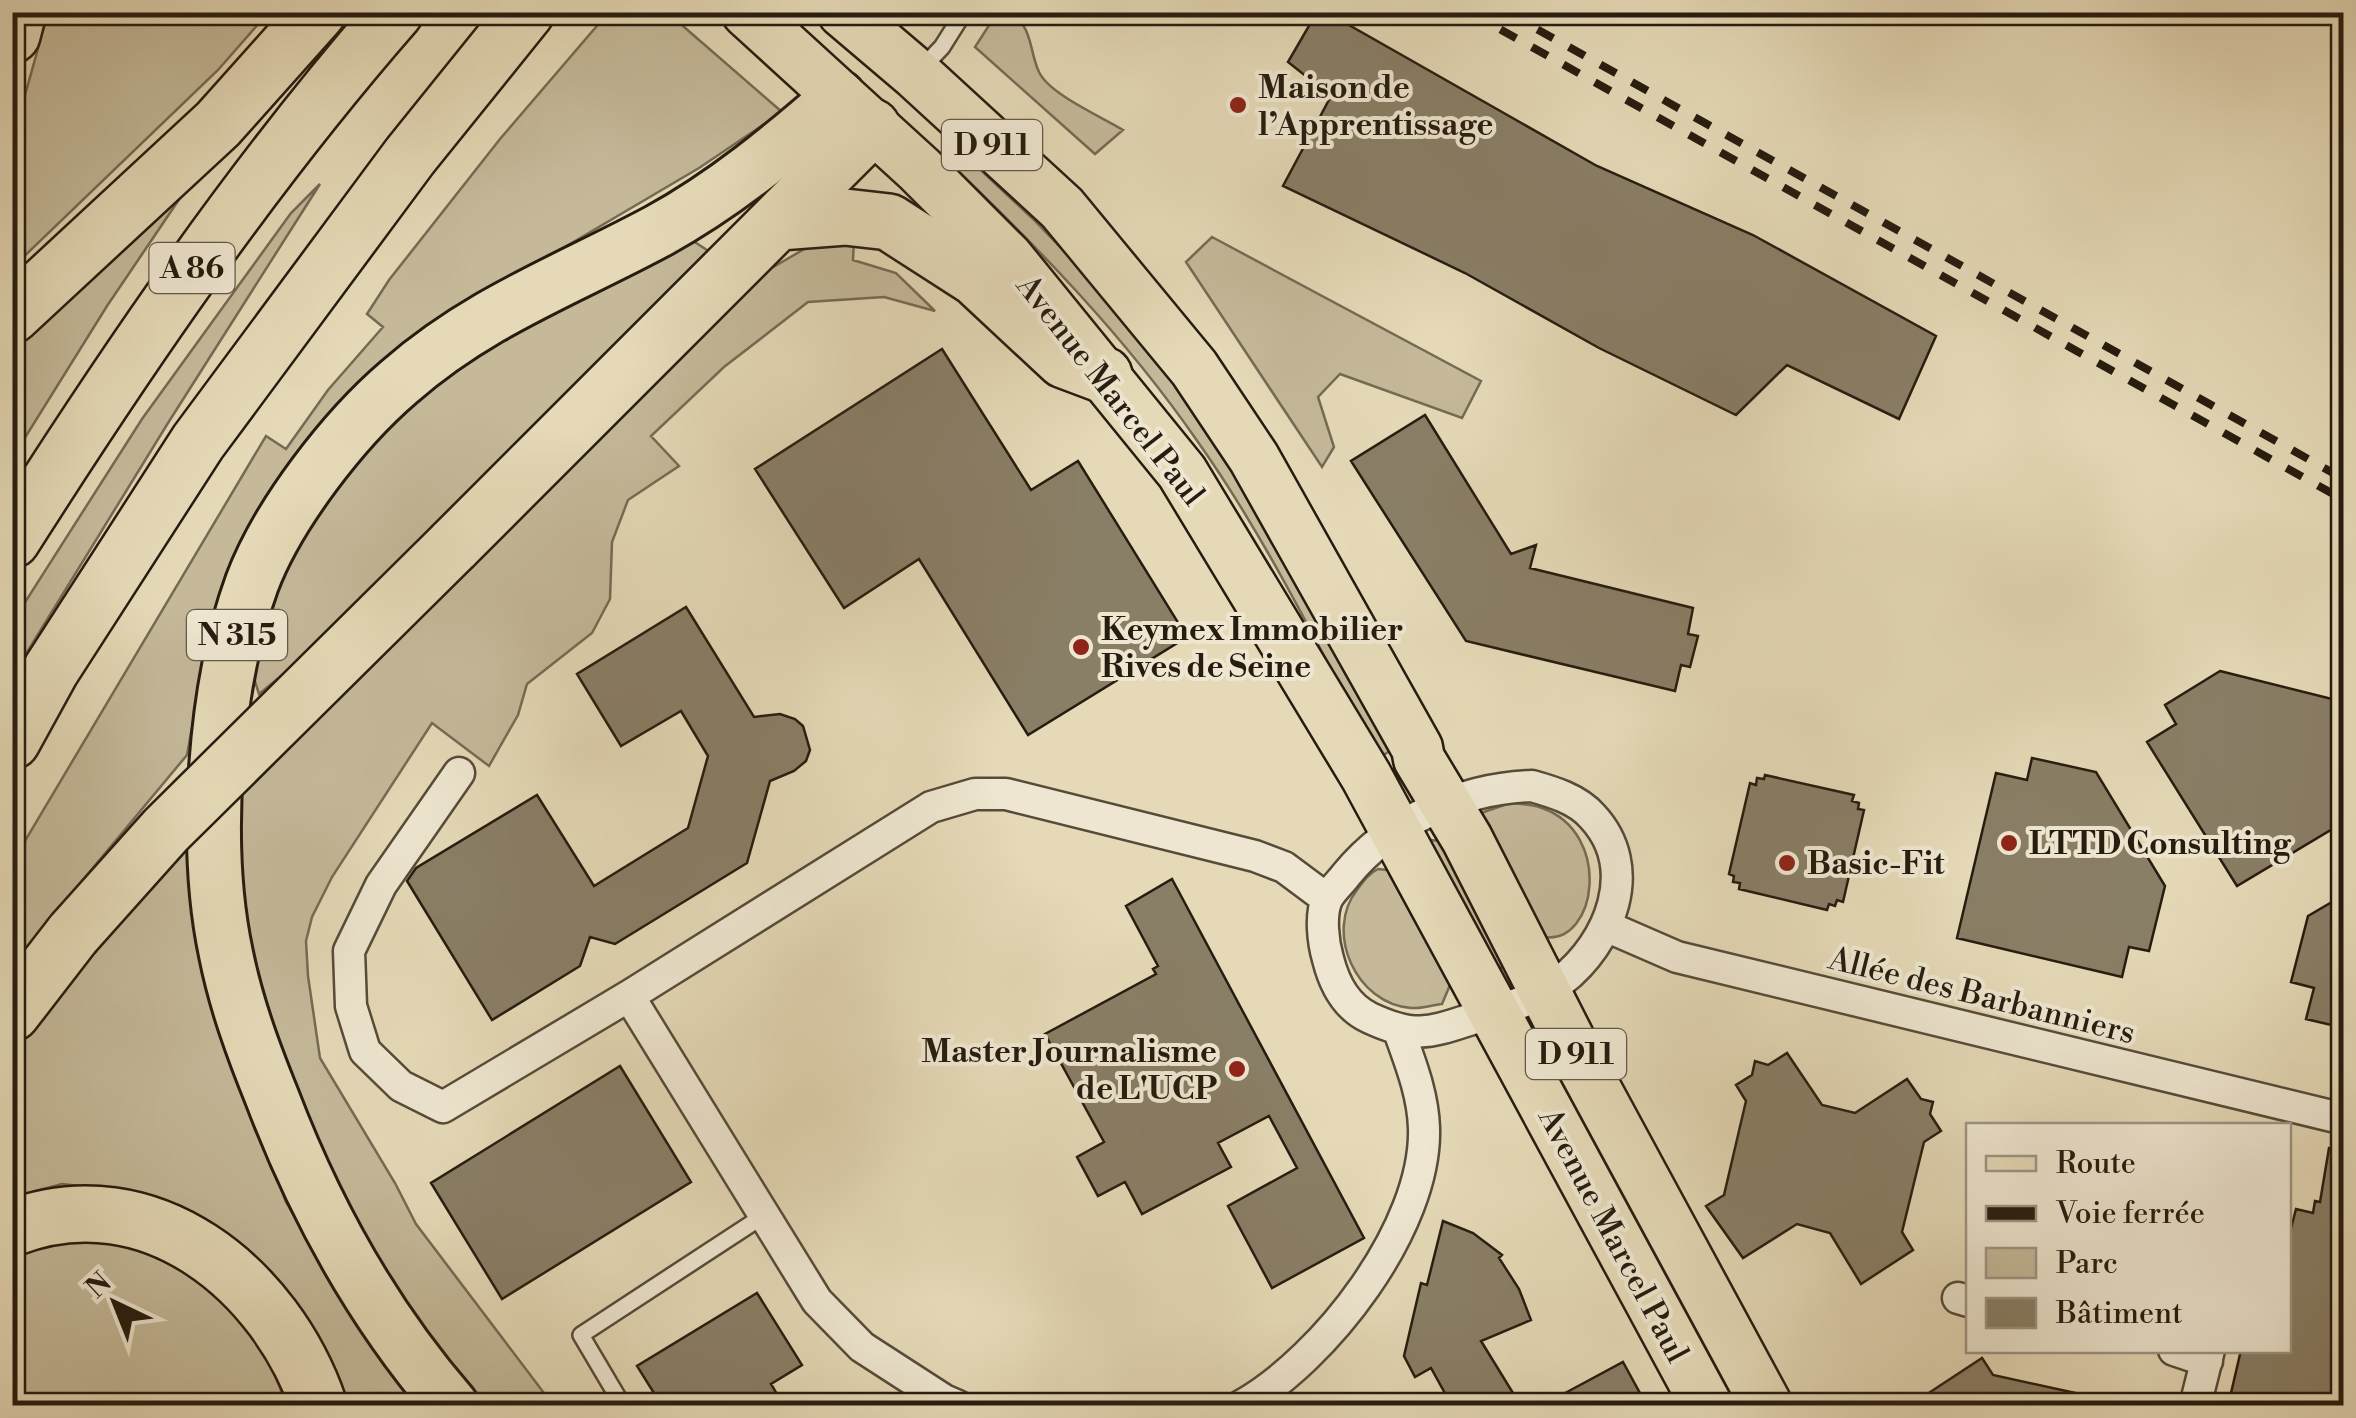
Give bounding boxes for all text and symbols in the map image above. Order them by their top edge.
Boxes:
place label: Maison de l’Apprentissage [1258,68,1494,145]
marker: Maison de l’Apprentissage [1227,94,1249,116]
road number: D 911 [942,120,1042,170]
road number: A 86 [150,243,234,293]
street label: Avenue Marcel Paul [1007,266,1213,515]
road number: N 315 [187,610,287,660]
place label: Keymex Immobilier Rives de Seine [1101,610,1404,687]
marker: Keymex Immobilier Rives de Seine [1070,636,1092,658]
place label: LTTD Consulting [2029,824,2292,864]
marker: LTTD Consulting [1998,832,2020,854]
place label: Basic-Fit [1807,844,1945,884]
marker: Basic-Fit [1776,852,1798,874]
street label: Allée des Barbanniers [1824,938,2139,1053]
road number: D 911 [1526,1029,1626,1079]
place label: Master Journalisme de L'UCP [921,1032,1218,1109]
marker: Master Journalisme de L'UCP [1226,1058,1248,1080]
street label: Avenue Marcel Paul [1529,1100,1697,1370]
legend [1966,1123,2291,1353]
text: Route [2056,1145,2136,1183]
text: Voie ferrée [2055,1195,2205,1233]
text: Parc [2056,1245,2118,1283]
north arrow [65,1253,165,1353]
text: N [79,1265,119,1306]
text: Bâtiment [2055,1295,2183,1333]

